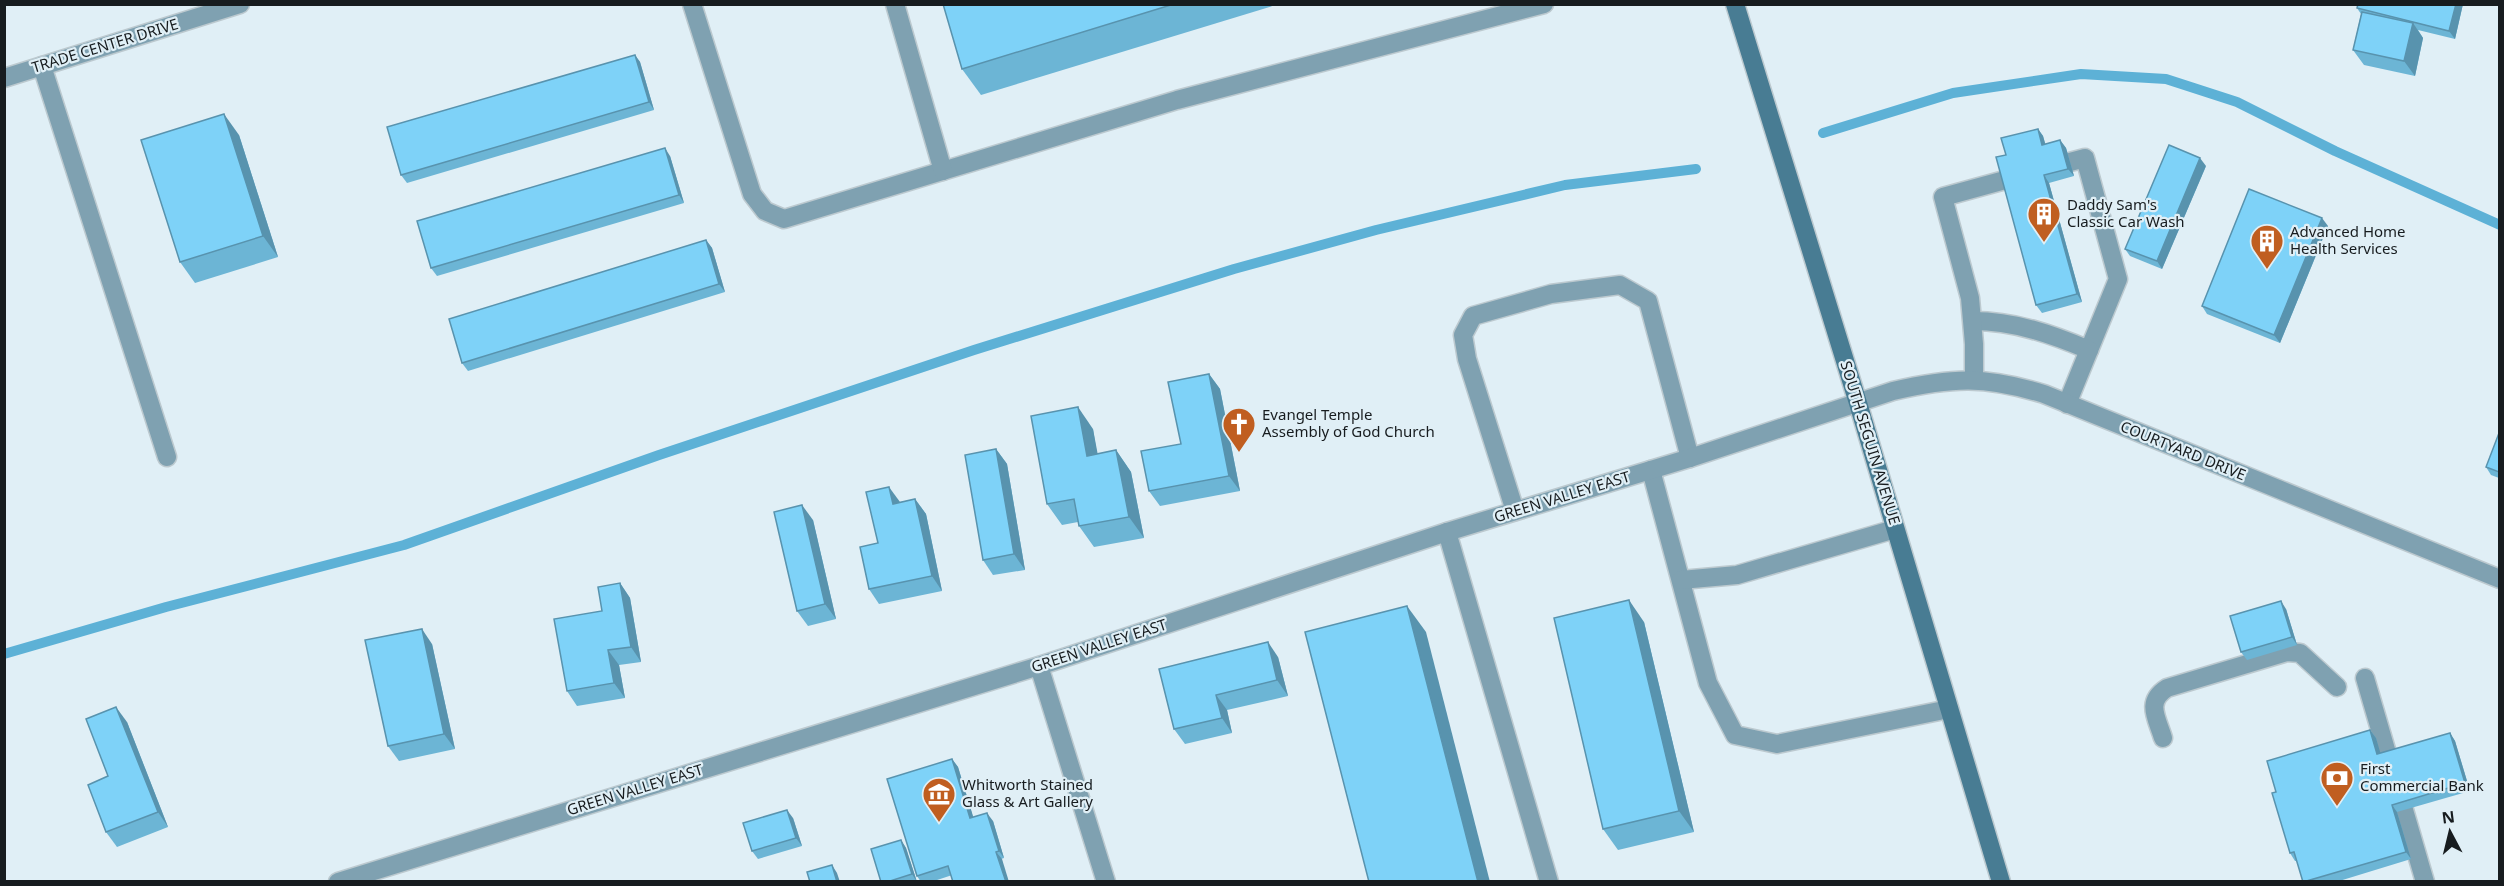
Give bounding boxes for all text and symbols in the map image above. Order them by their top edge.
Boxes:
street label: TRADE CENTER DRIVE [29,13,180,77]
place label: Daddy Sam's Classic Car Wash [2067,194,2185,231]
building icon: Daddy Sam's Classic Car Wash [2026,196,2062,243]
place label: Advanced Home Health Services [2290,221,2406,258]
building icon: Advanced Home Health Services [2249,223,2285,270]
street label: SOUTH SEGUIN AVENUE [1837,358,1905,527]
place label: Evangel Temple Assembly of God Church [1262,404,1435,441]
church icon: Evangel Temple Assembly of God Church [1221,406,1257,453]
street label: COURTYARD DRIVE [2118,416,2249,484]
street label: GREEN VALLEY EAST [1491,466,1633,526]
street label: GREEN VALLEY EAST [1028,614,1170,676]
place label: First Commercial Bank [2360,758,2484,795]
street label: GREEN VALLEY EAST [564,759,706,819]
bank icon: First Commercial Bank [2319,760,2355,807]
place label: Whitworth Stained Glass & Art Gallery [962,774,1093,811]
museum icon: Whitworth Stained Glass & Art Gallery [921,776,957,823]
north arrow [2420,802,2480,862]
text: N [2440,805,2456,829]

